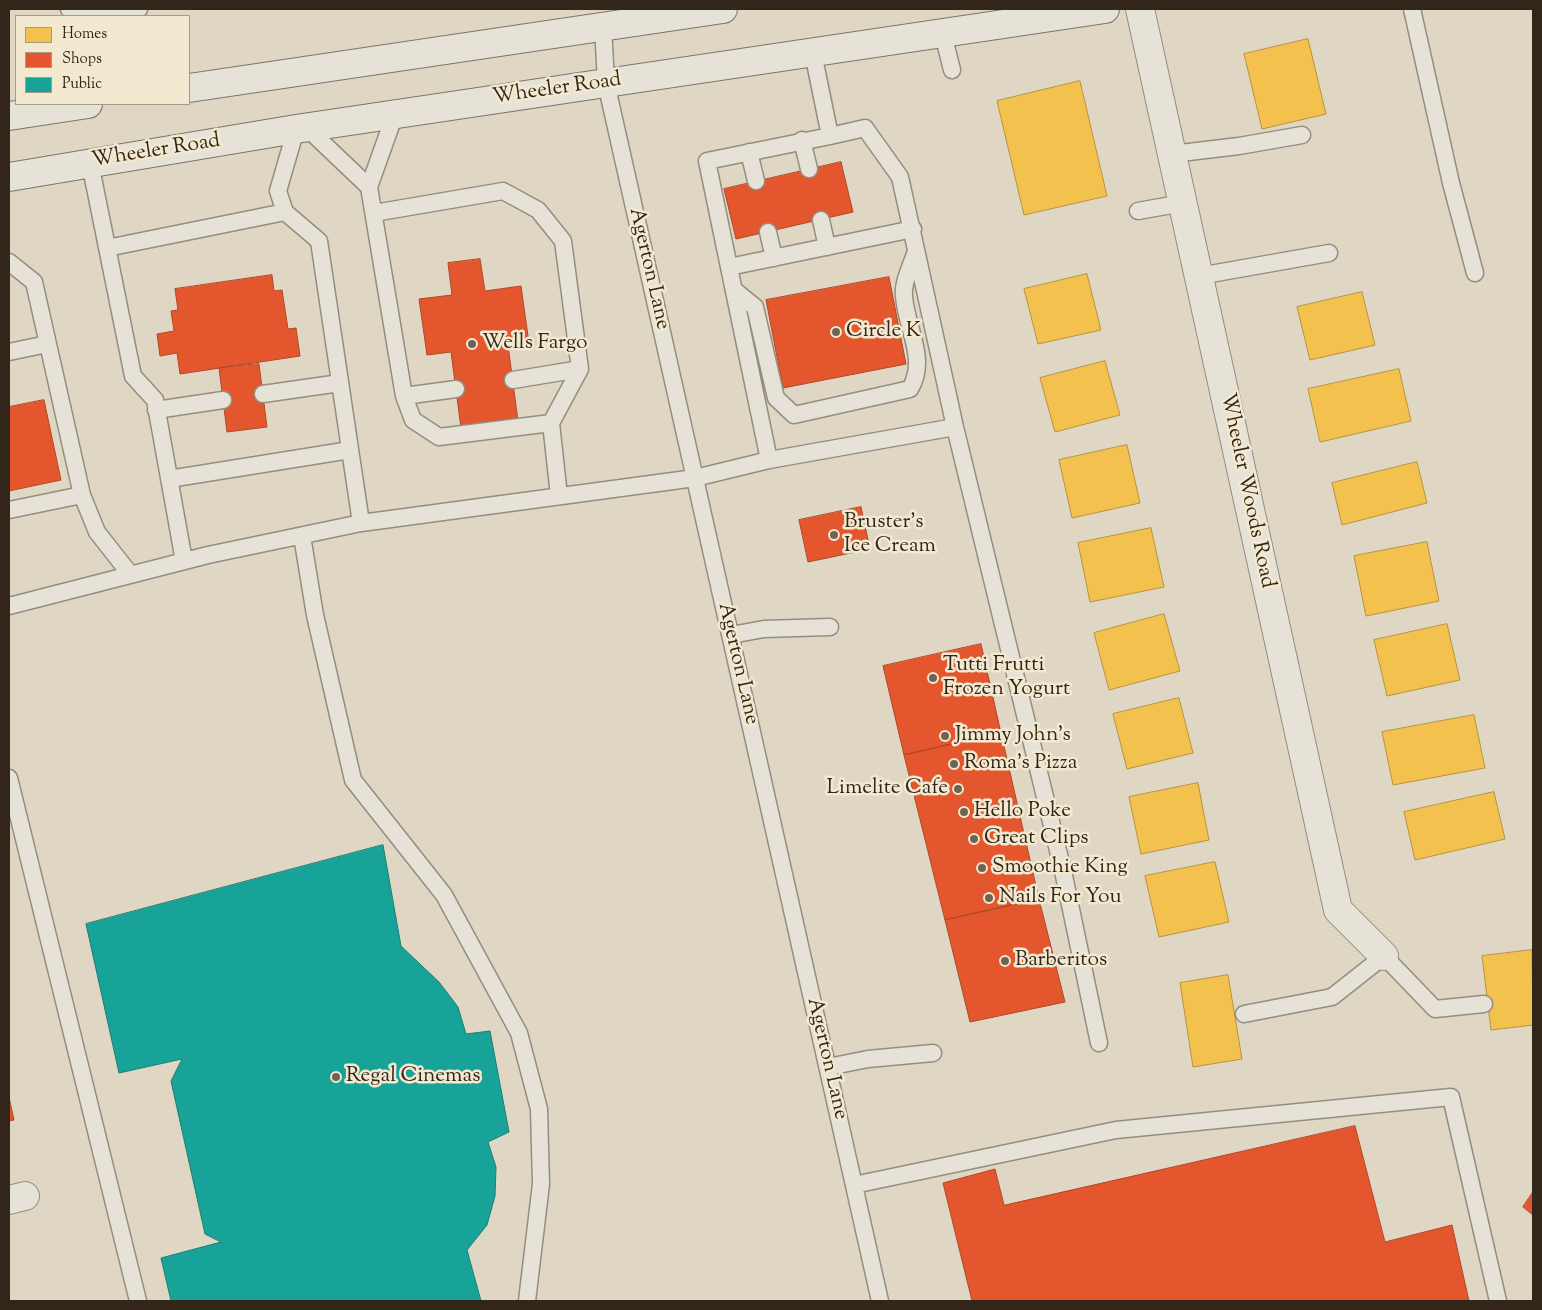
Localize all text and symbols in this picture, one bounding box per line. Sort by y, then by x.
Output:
legend [15,15,190,105]
text: Homes [62,24,107,45]
text: Shops [62,49,102,70]
street label: Wheeler Road [491,68,623,112]
text: Public [62,74,102,95]
street label: Wheeler Road [90,129,222,175]
street label: Agerton Lane [622,206,674,332]
place label: Circle K [846,319,921,345]
marker: Circle K [830,326,842,338]
place label: Wells Fargo [482,331,588,357]
marker: Wells Fargo [466,338,478,350]
street label: Wheeler Woods Road [1213,391,1279,591]
place label: Bruster's Ice Cream [844,510,936,560]
marker: Bruster's Ice Cream [828,529,840,541]
street label: Agerton Lane [711,601,763,727]
place label: Tutti Frutti Frozen Yogurt [943,653,1070,703]
marker: Tutti Frutti Frozen Yogurt [927,672,939,684]
place label: Jimmy John's [955,723,1071,749]
marker: Jimmy John's [939,730,951,742]
place label: Roma's Pizza [964,751,1077,777]
marker: Roma's Pizza [948,758,960,770]
place label: Limelite Cafe [826,776,948,802]
marker: Limelite Cafe [952,783,964,795]
place label: Hello Poke [974,799,1071,825]
marker: Hello Poke [958,806,970,818]
place label: Great Clips [984,826,1089,852]
marker: Great Clips [968,833,980,845]
place label: Smoothie King [992,855,1128,881]
marker: Smoothie King [976,862,988,874]
place label: Nails For You [999,885,1122,911]
marker: Nails For You [983,892,995,904]
place label: Barberitos [1015,948,1107,974]
marker: Barberitos [999,955,1011,967]
street label: Agerton Lane [800,996,852,1122]
place label: Regal Cinemas [346,1064,480,1090]
marker: Regal Cinemas [330,1071,342,1083]

